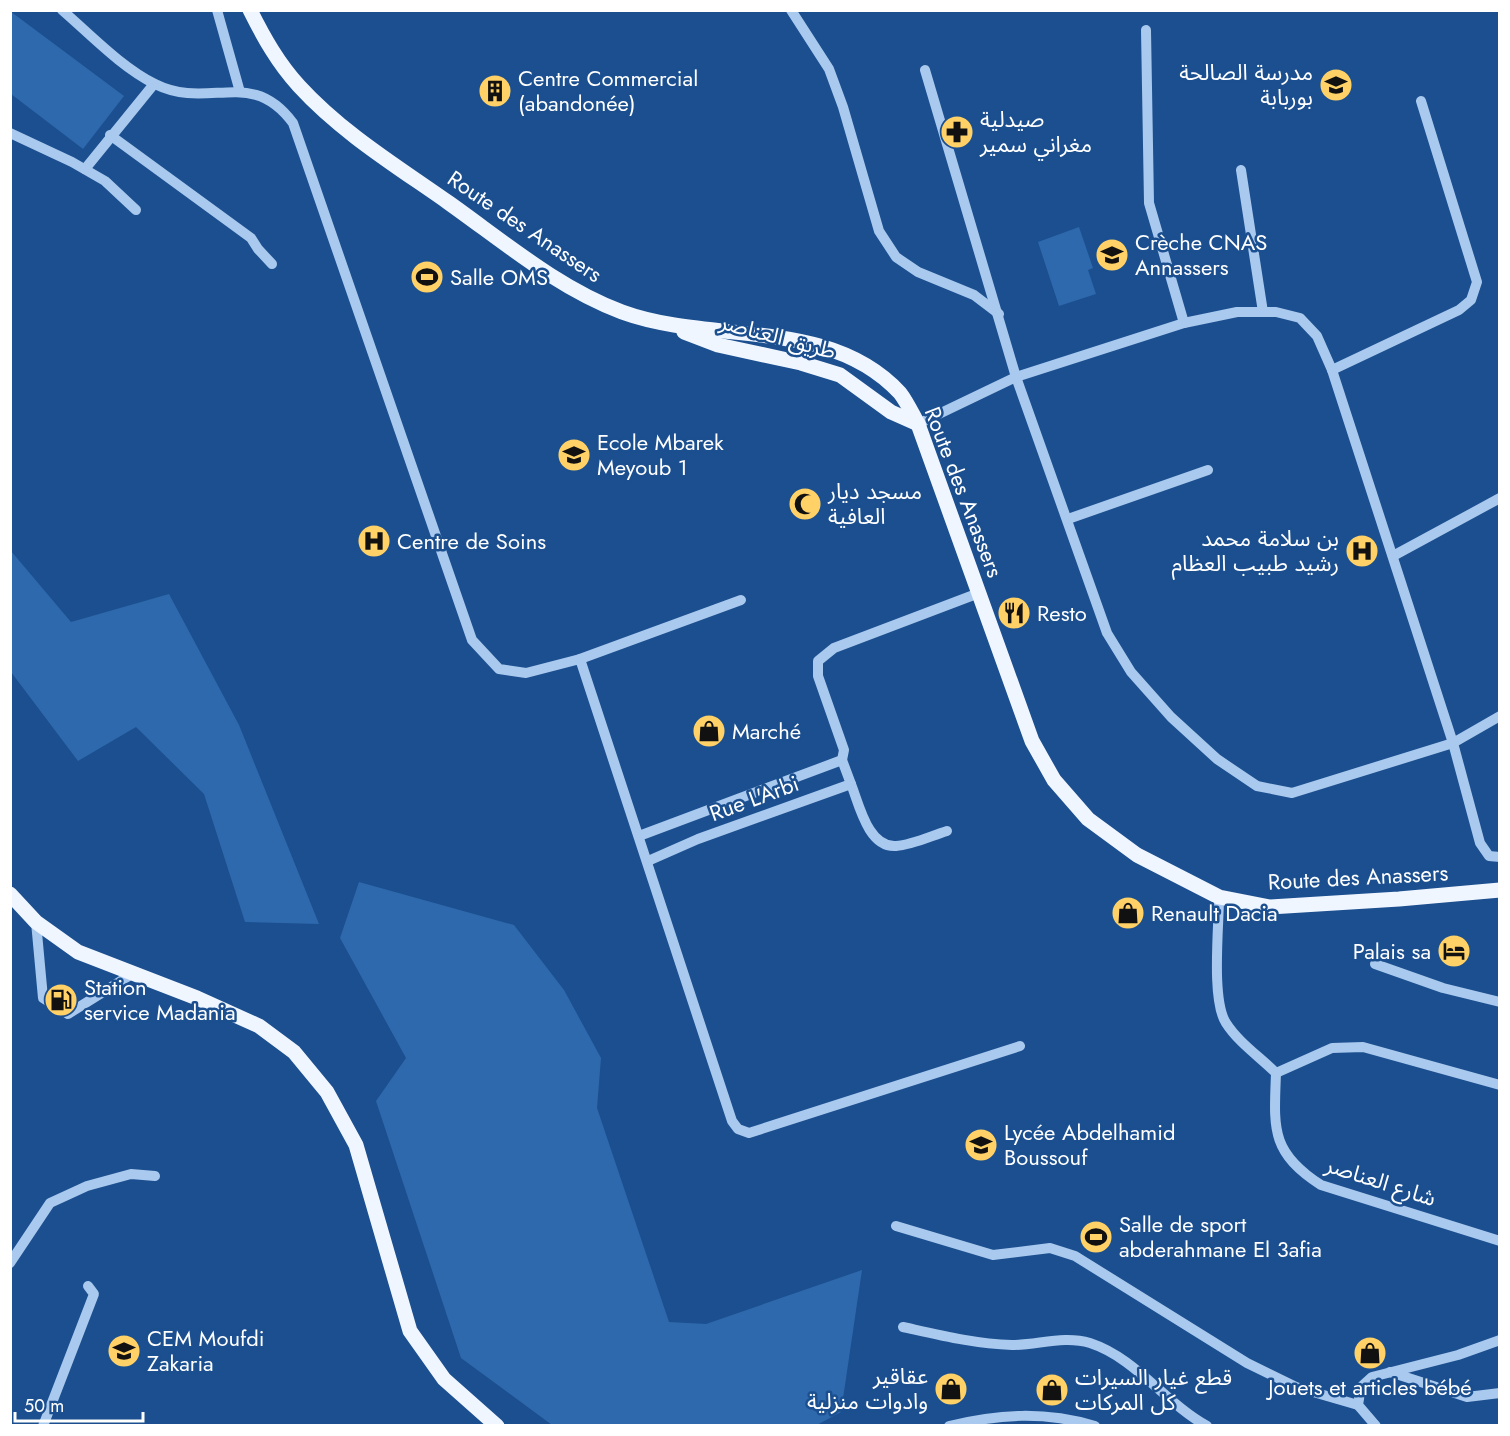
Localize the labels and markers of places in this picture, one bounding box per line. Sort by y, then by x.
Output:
place label: مدرسة الصالحة بوربابة [1179,56,1313,113]
place label: Centre Commercial (abandonée) [518,62,698,119]
school or university icon: مدرسة الصالحة بوربابة [1318,67,1354,103]
building icon: Centre Commercial (abandonée) [477,73,513,109]
place label: صيدلية مغراني سمير [979,103,1092,161]
pharmacy icon: صيدلية مغراني سمير [939,114,975,150]
place label: Crèche CNAS Annassers [1135,226,1267,283]
school or university icon: Crèche CNAS Annassers [1094,237,1130,273]
sports icon: Salle OMS [409,259,445,295]
place label: Salle OMS [450,261,548,293]
place label: Ecole Mbarek Meyoub 1 [597,426,724,483]
school or university icon: Ecole Mbarek Meyoub 1 [556,437,592,473]
place label: مسجد ديار العافية [827,475,922,532]
mosque icon: مسجد ديار العافية [787,486,823,522]
place label: بن سلامة محمد رشيد طبيب العظام [1171,522,1339,580]
hospital icon: Centre de Soins [356,523,392,559]
place label: Centre de Soins [397,525,546,557]
hospital icon: بن سلامة محمد رشيد طبيب العظام [1344,533,1380,569]
restaurant icon: Resto [996,595,1032,631]
place label: Resto [1037,597,1087,629]
shop icon: Marché [691,713,727,749]
place label: Marché [732,715,801,747]
shop icon: Renault Dacia [1110,895,1146,931]
place label: Renault Dacia [1151,897,1278,929]
hotel icon: Palais sa [1436,933,1472,969]
place label: Palais sa [1353,935,1431,967]
place label: Station service Madania [84,971,236,1028]
fuel station icon: Station service Madania [43,982,79,1018]
place label: Lycée Abdelhamid Boussouf [1004,1116,1175,1173]
school or university icon: Lycée Abdelhamid Boussouf [963,1127,999,1163]
place label: Salle de sport abderahmane El 3afia [1119,1208,1322,1265]
sports icon: Salle de sport abderahmane El 3afia [1078,1219,1114,1255]
place label: CEM Moufdi Zakaria [147,1322,265,1379]
school or university icon: CEM Moufdi Zakaria [106,1333,142,1369]
shop icon: Jouets et articles bébé [1352,1335,1388,1371]
place label: عقاقير وادوات منزلية [807,1360,928,1417]
place label: قطع غيار السيرات كل المركات [1075,1361,1232,1418]
shop icon: عقاقير وادوات منزلية [933,1371,969,1407]
place label: Jouets et articles bébé [1265,1371,1472,1403]
shop icon: قطع غيار السيرات كل المركات [1034,1372,1070,1408]

